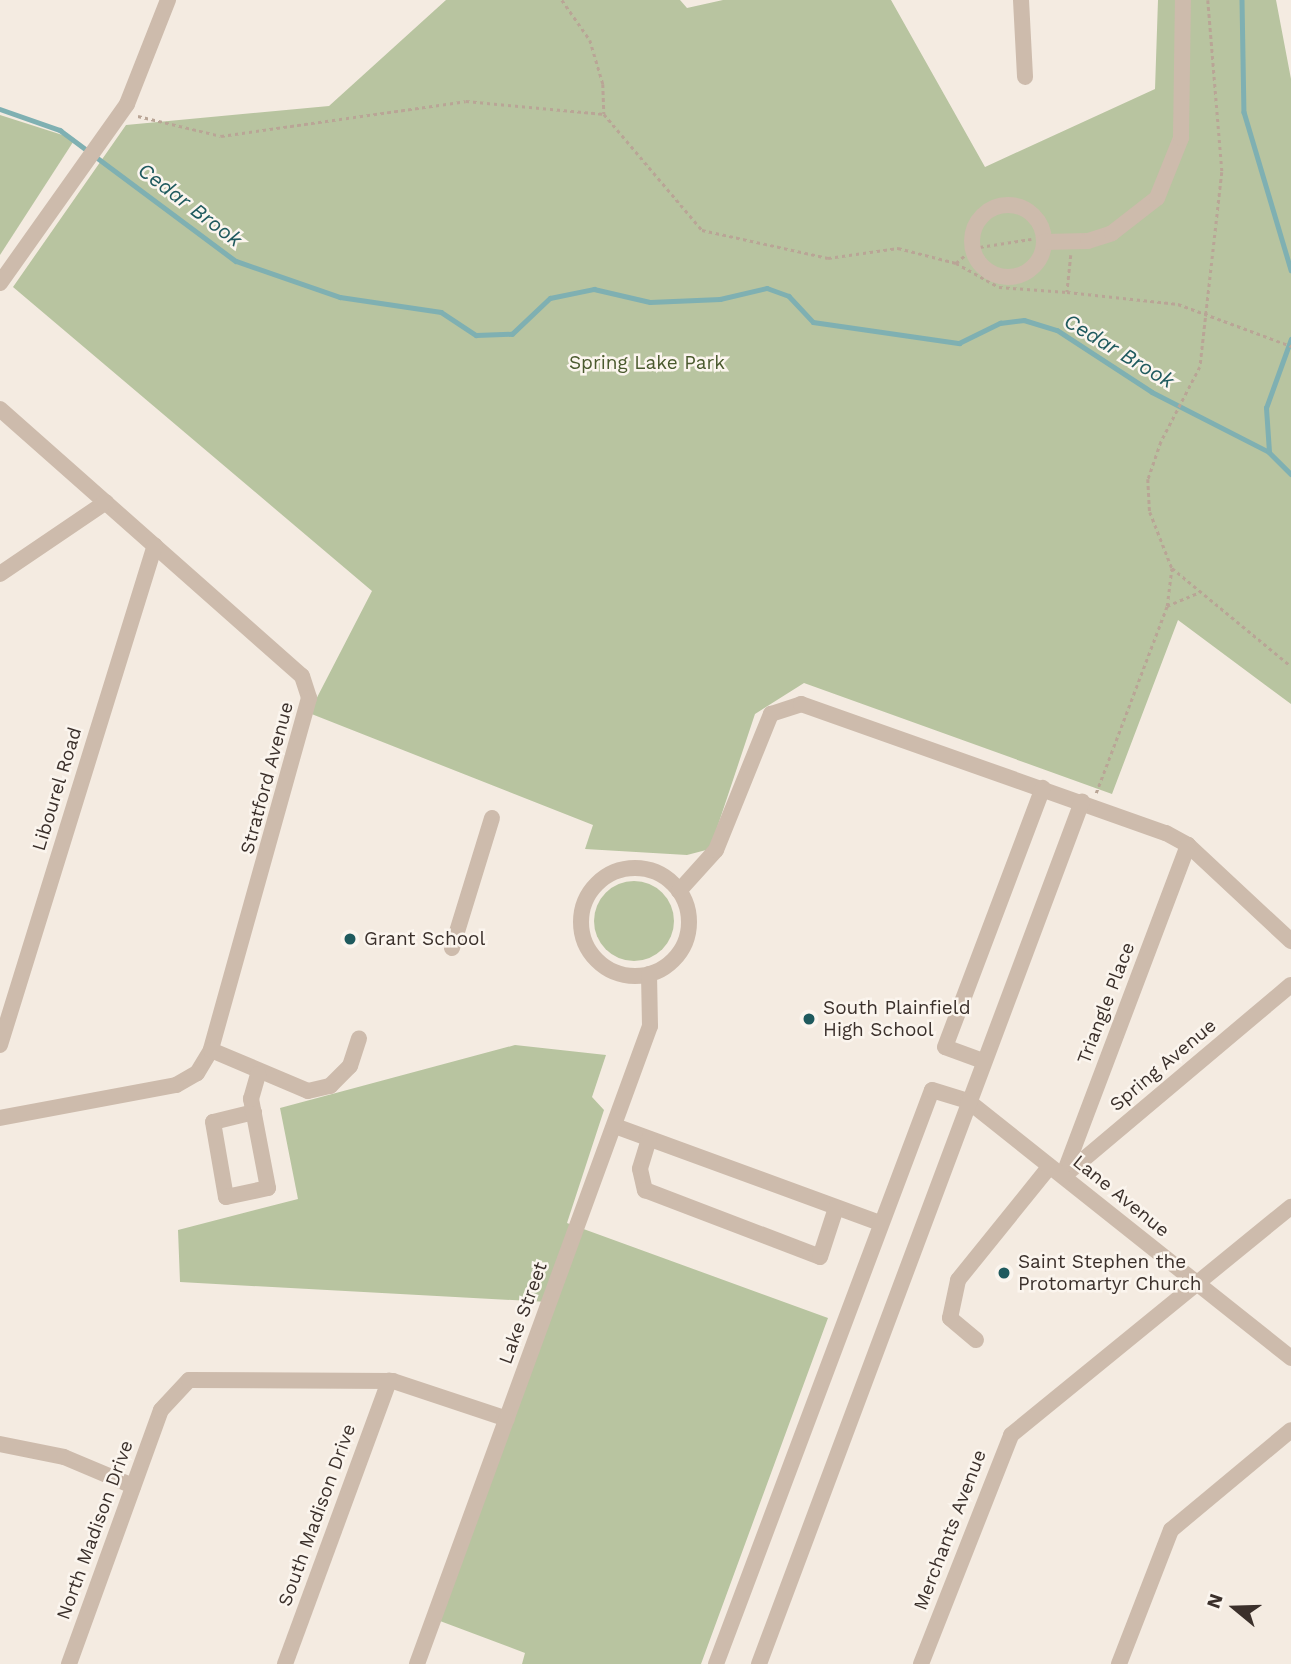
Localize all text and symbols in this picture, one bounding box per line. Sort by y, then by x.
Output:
water label: Cedar Brook [133,157,247,253]
water label: Cedar Brook [1059,308,1179,394]
park label: Spring Lake Park [569,352,725,374]
street label: Stratford Avenue [236,699,298,857]
street label: Libourel Road [27,724,87,854]
place label: Grant School [364,928,485,950]
marker: Grant School [342,931,358,947]
street label: Triangle Place [1072,939,1140,1067]
place label: South Plainfield High School [823,997,971,1041]
marker: South Plainfield High School [801,1011,817,1027]
street label: Spring Avenue [1105,1014,1221,1116]
street label: Lane Avenue [1068,1150,1174,1242]
place label: Saint Stephen the Protomartyr Church [1018,1251,1202,1295]
street label: Lake Street [494,1259,552,1367]
marker: Saint Stephen the Protomartyr Church [996,1265,1012,1281]
street label: South Madison Drive [273,1421,361,1609]
street label: North Madison Drive [52,1437,138,1623]
street label: Merchants Avenue [909,1446,991,1614]
north arrow [1200,1573,1270,1643]
text: N [1202,1591,1228,1611]

